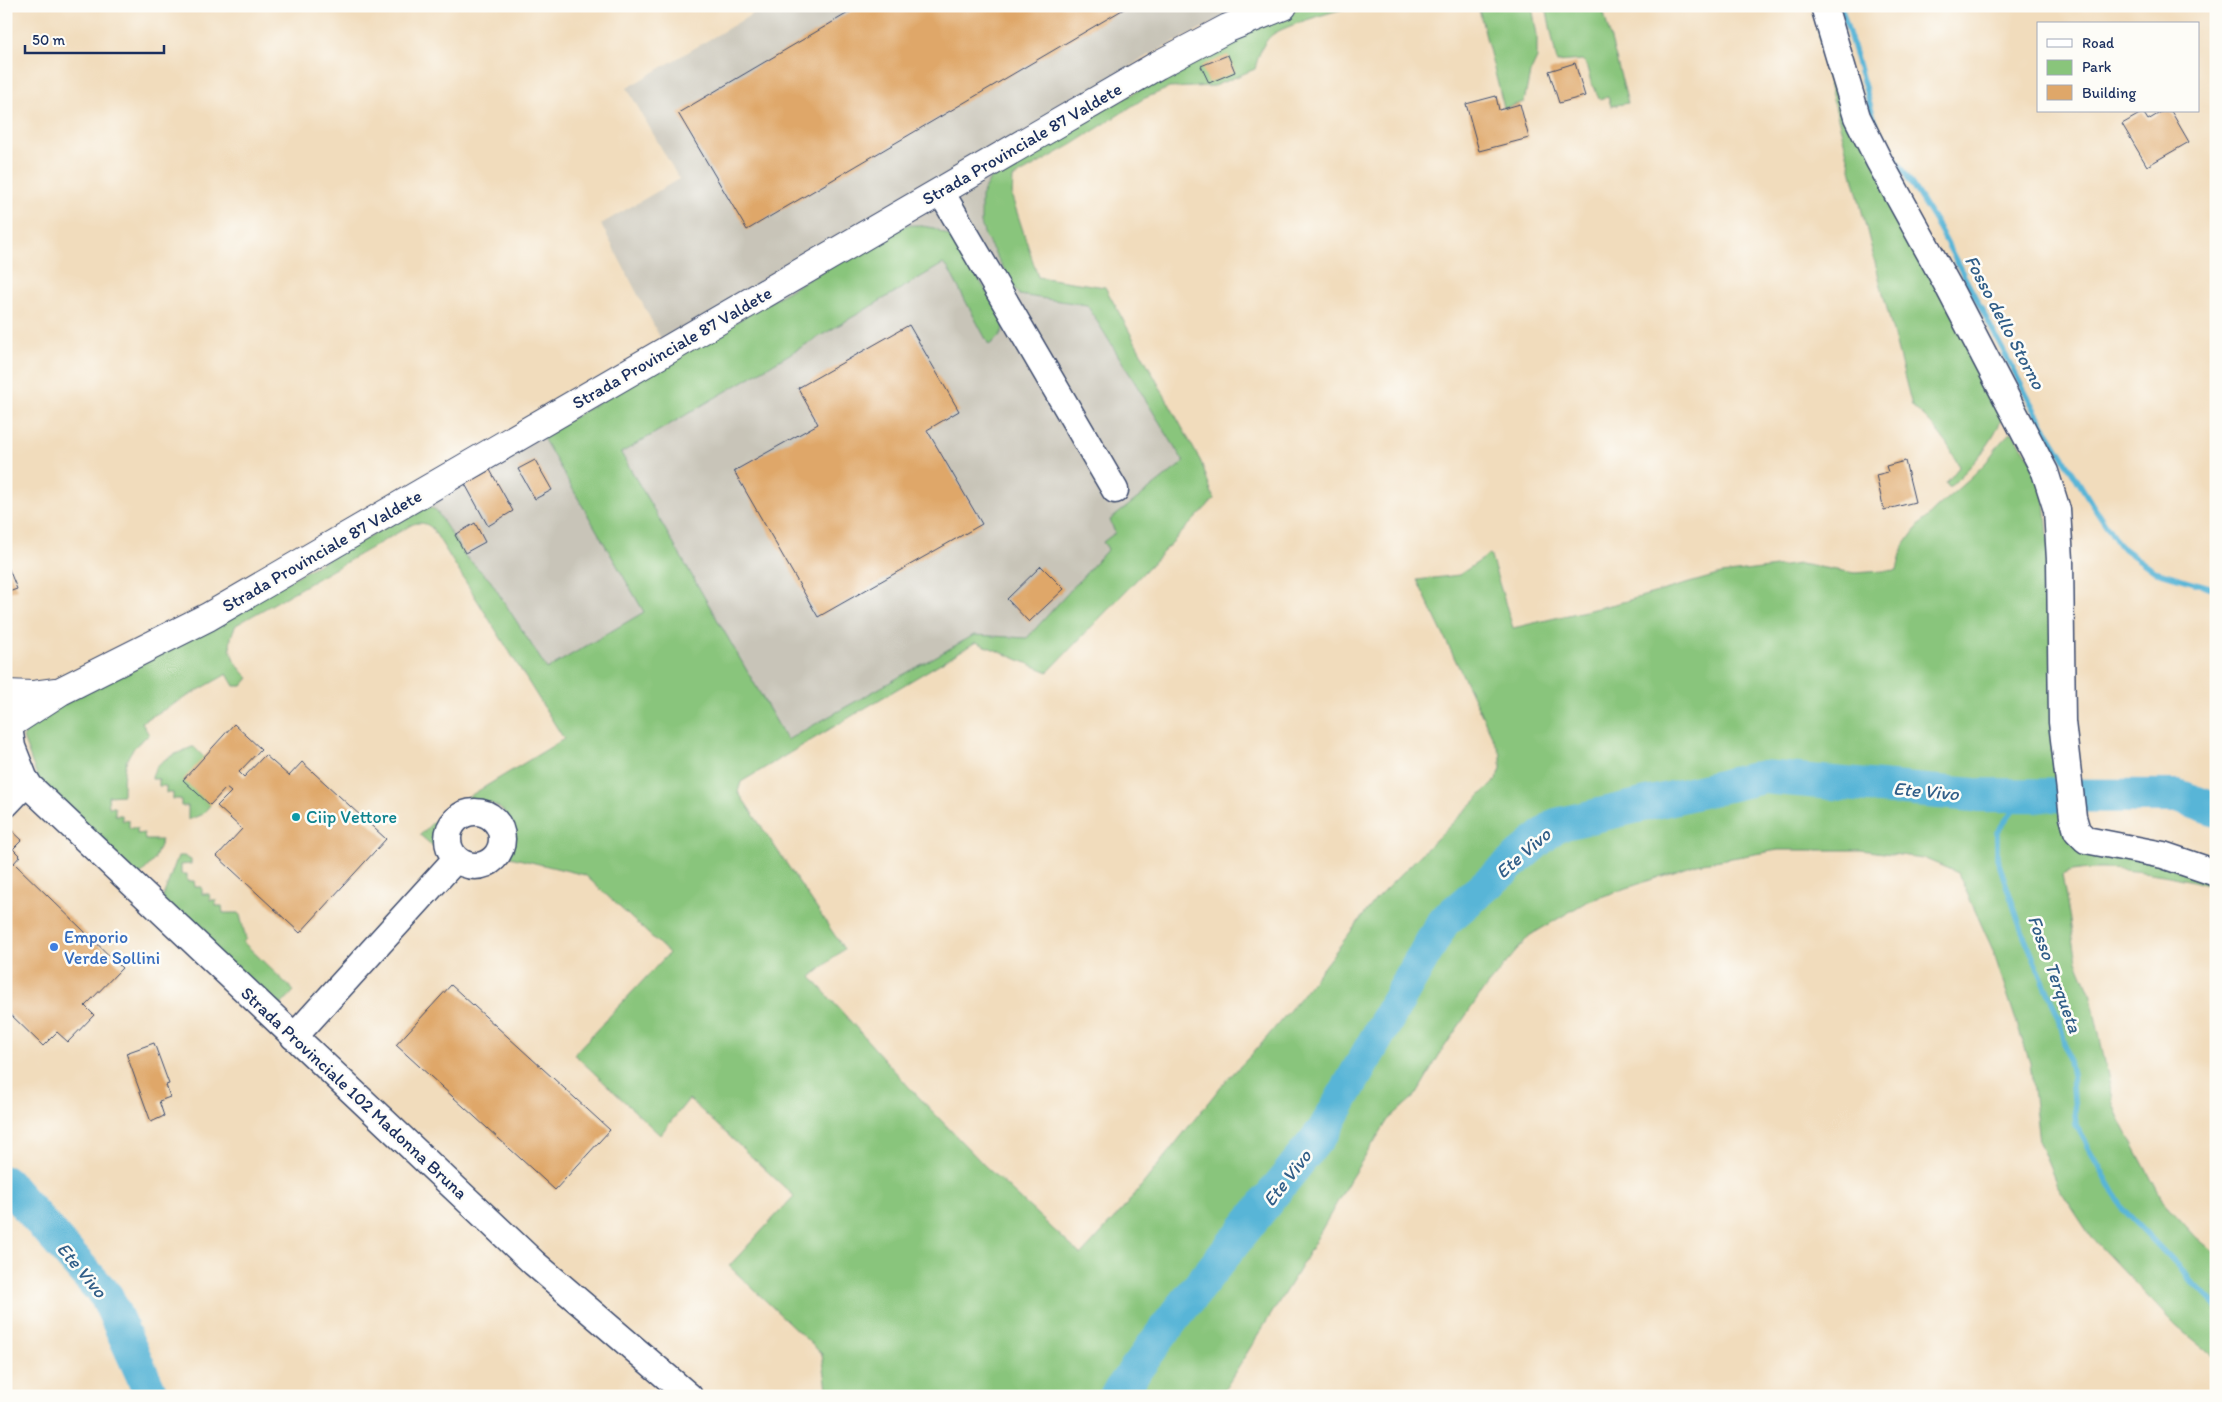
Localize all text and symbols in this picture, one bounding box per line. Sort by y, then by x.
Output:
scale bar [25,22,164,54]
legend [2037,22,2200,112]
text: 50 m [32,31,65,49]
text: Road [2082,34,2115,52]
text: Park [2082,58,2112,76]
street label: Strada Provinciale 87 Valdete [918,78,1126,210]
text: Building [2082,84,2136,102]
water label: Fosso dello Storno [1960,251,2051,394]
street label: Strada Provinciale 87 Valdete [568,282,776,414]
street label: Strada Provinciale 87 Valdete [218,485,426,617]
water label: Ete Vivo [1892,777,1961,805]
place label: Ciip Vettore [306,806,397,828]
marker: Ciip Vettore [290,811,302,823]
water label: Ete Vivo [1491,822,1556,883]
water label: Fosso Terqueta [2023,912,2087,1036]
place label: Emporio Verde Sollini [64,926,160,969]
marker: Emporio Verde Sollini [48,941,60,953]
street label: Strada Provinciale 102 Madonna Bruna [236,982,472,1204]
water label: Ete Vivo [1258,1144,1317,1211]
water label: Ete Vivo [52,1238,113,1303]

